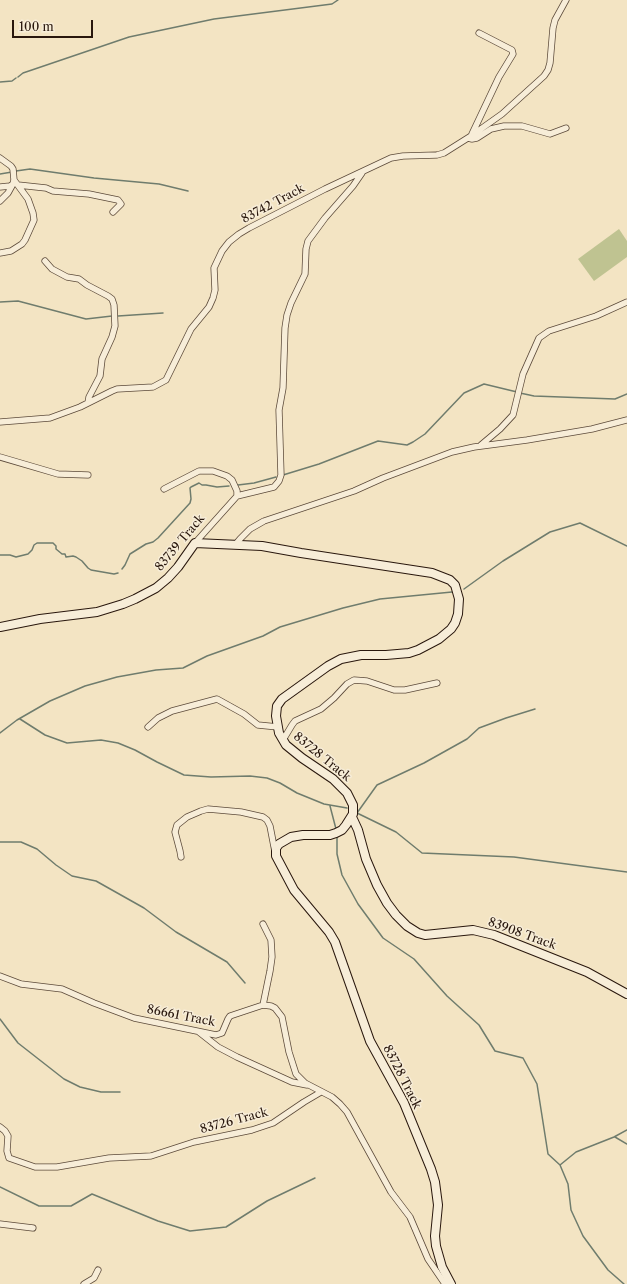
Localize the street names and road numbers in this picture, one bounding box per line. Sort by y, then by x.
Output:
street label: 83742 Track [239,181,307,227]
street label: 83739 Track [152,512,208,574]
street label: 83728 Track [290,729,354,785]
street label: 83908 Track [486,915,558,953]
street label: 86661 Track [146,1002,216,1030]
street label: 83728 Track [380,1043,424,1111]
street label: 83726 Track [199,1105,269,1137]

